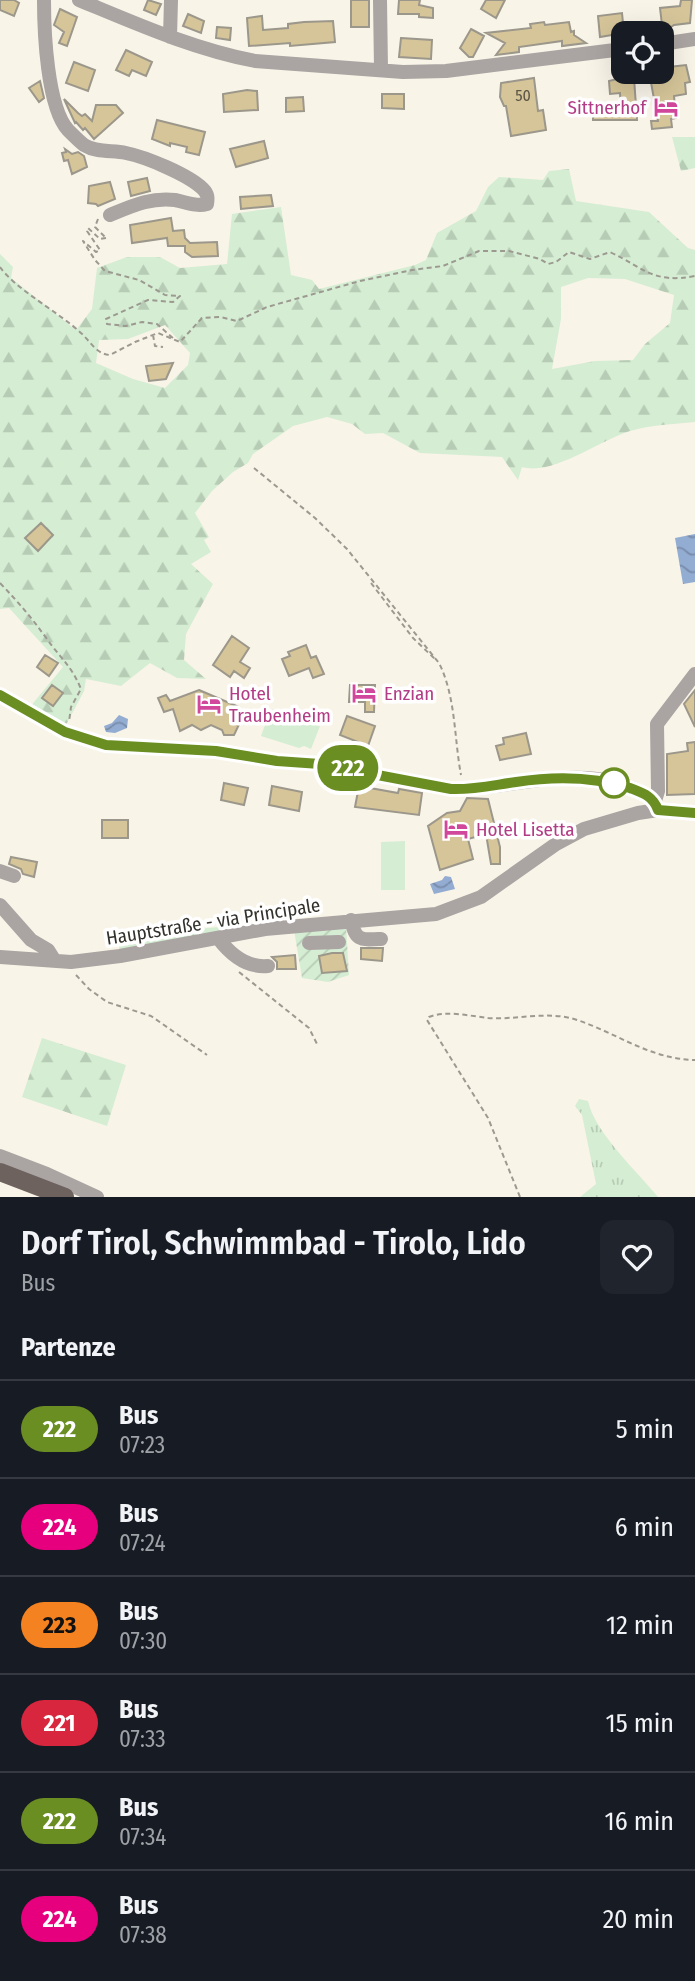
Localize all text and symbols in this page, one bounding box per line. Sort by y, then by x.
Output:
map controls [611,21,674,84]
button: locate [611,21,674,84]
house number: 50 [515,86,531,105]
hotel icon: Sittnerhof [652,93,680,121]
place label: Sittnerhof [568,96,647,119]
hotel icon: Enzian [350,679,378,707]
place label: Hotel Traubenheim [229,682,331,727]
place label: Enzian [384,682,434,705]
hotel icon: Hotel Traubenheim [195,690,223,718]
line badge: 222 [308,745,388,791]
text: 222 [331,754,365,782]
unlabelled marker [599,768,629,798]
hotel icon: Hotel Lisetta [442,815,470,843]
place label: Hotel Lisetta [476,818,575,841]
street label: Hauptstraße - via Principale [104,893,322,950]
button: heart [600,1220,674,1294]
text: Dorf Tirol, Schwimmbad - Tirolo, Lido [21,1223,526,1263]
text: Bus [21,1269,55,1297]
text: Partenze [21,1332,116,1363]
text: Bus [119,1400,158,1431]
text: 5 min [616,1414,674,1445]
text: 222 [43,1415,76,1443]
text: 07:23 [119,1431,165,1459]
text: Bus [119,1498,158,1529]
text: 6 min [615,1512,674,1543]
text: 224 [42,1513,77,1541]
text: 07:24 [119,1529,166,1557]
text: Bus [119,1596,158,1627]
text: 12 min [606,1610,674,1641]
text: 223 [43,1611,76,1639]
text: 07:30 [119,1627,167,1655]
text: Bus [119,1694,158,1725]
text: 15 min [606,1708,674,1739]
text: 221 [44,1709,75,1737]
text: 07:33 [119,1725,166,1753]
text: Bus [119,1792,158,1823]
text: 16 min [605,1806,674,1837]
text: 222 [43,1807,76,1835]
text: 07:34 [119,1823,166,1851]
text: Bus [119,1890,158,1921]
text: 20 min [603,1904,674,1935]
text: 224 [42,1905,77,1933]
text: 07:38 [119,1921,167,1949]

